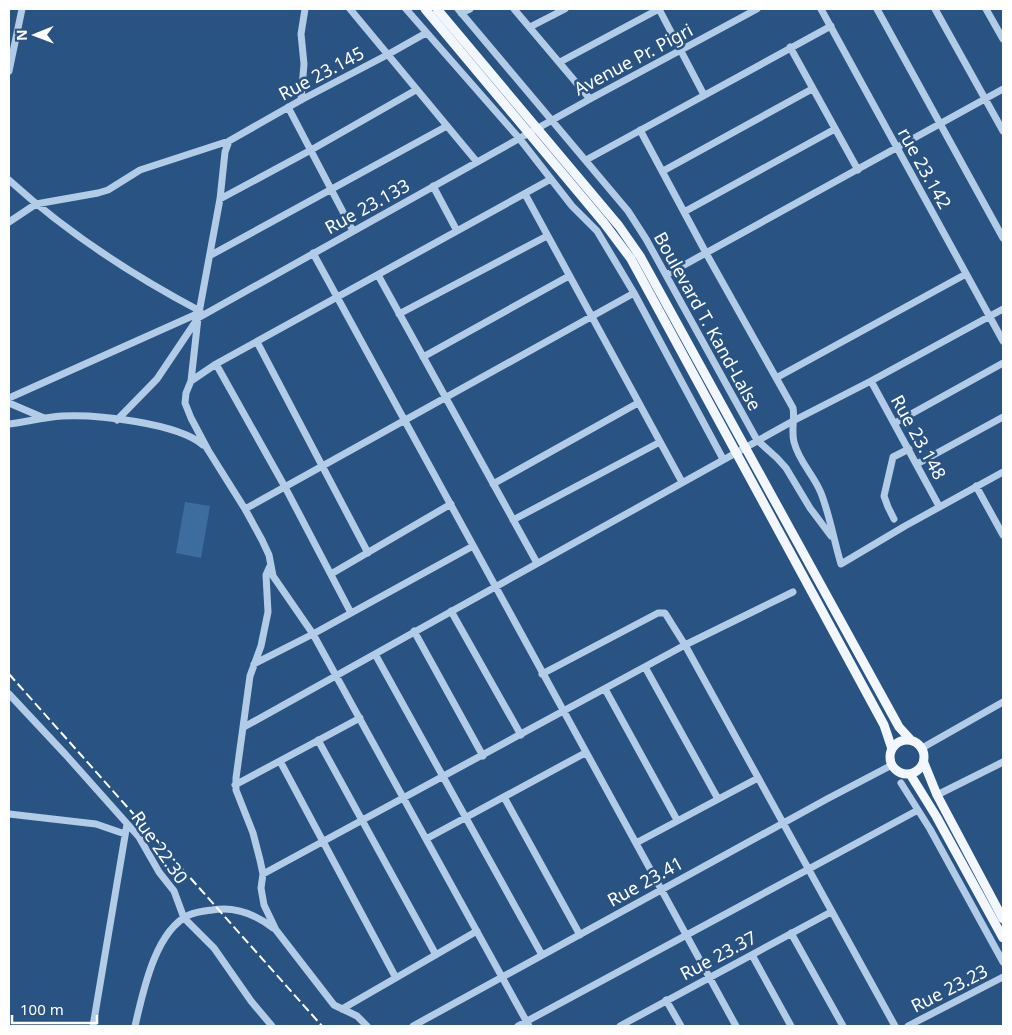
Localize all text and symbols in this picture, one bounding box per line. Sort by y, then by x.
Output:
north arrow [10,10,60,60]
street label: Avenue Pr. Pigri [569,18,697,100]
text: N [12,29,31,41]
street label: Rue 23.145 [274,40,368,106]
street label: rue 23.142 [893,123,957,213]
street label: Rue 23.133 [320,173,414,239]
street label: Boulevard T. Kand-Lalse [649,227,767,415]
street label: Rue 23.148 [886,390,952,484]
street label: Rue 22.30 [126,806,194,888]
street label: Rue 23.41 [603,850,687,912]
street label: Rue 23.37 [676,925,760,985]
street label: Rue 23.23 [906,958,992,1018]
scale bar [12,992,98,1024]
text: 100 m [20,999,64,1019]

